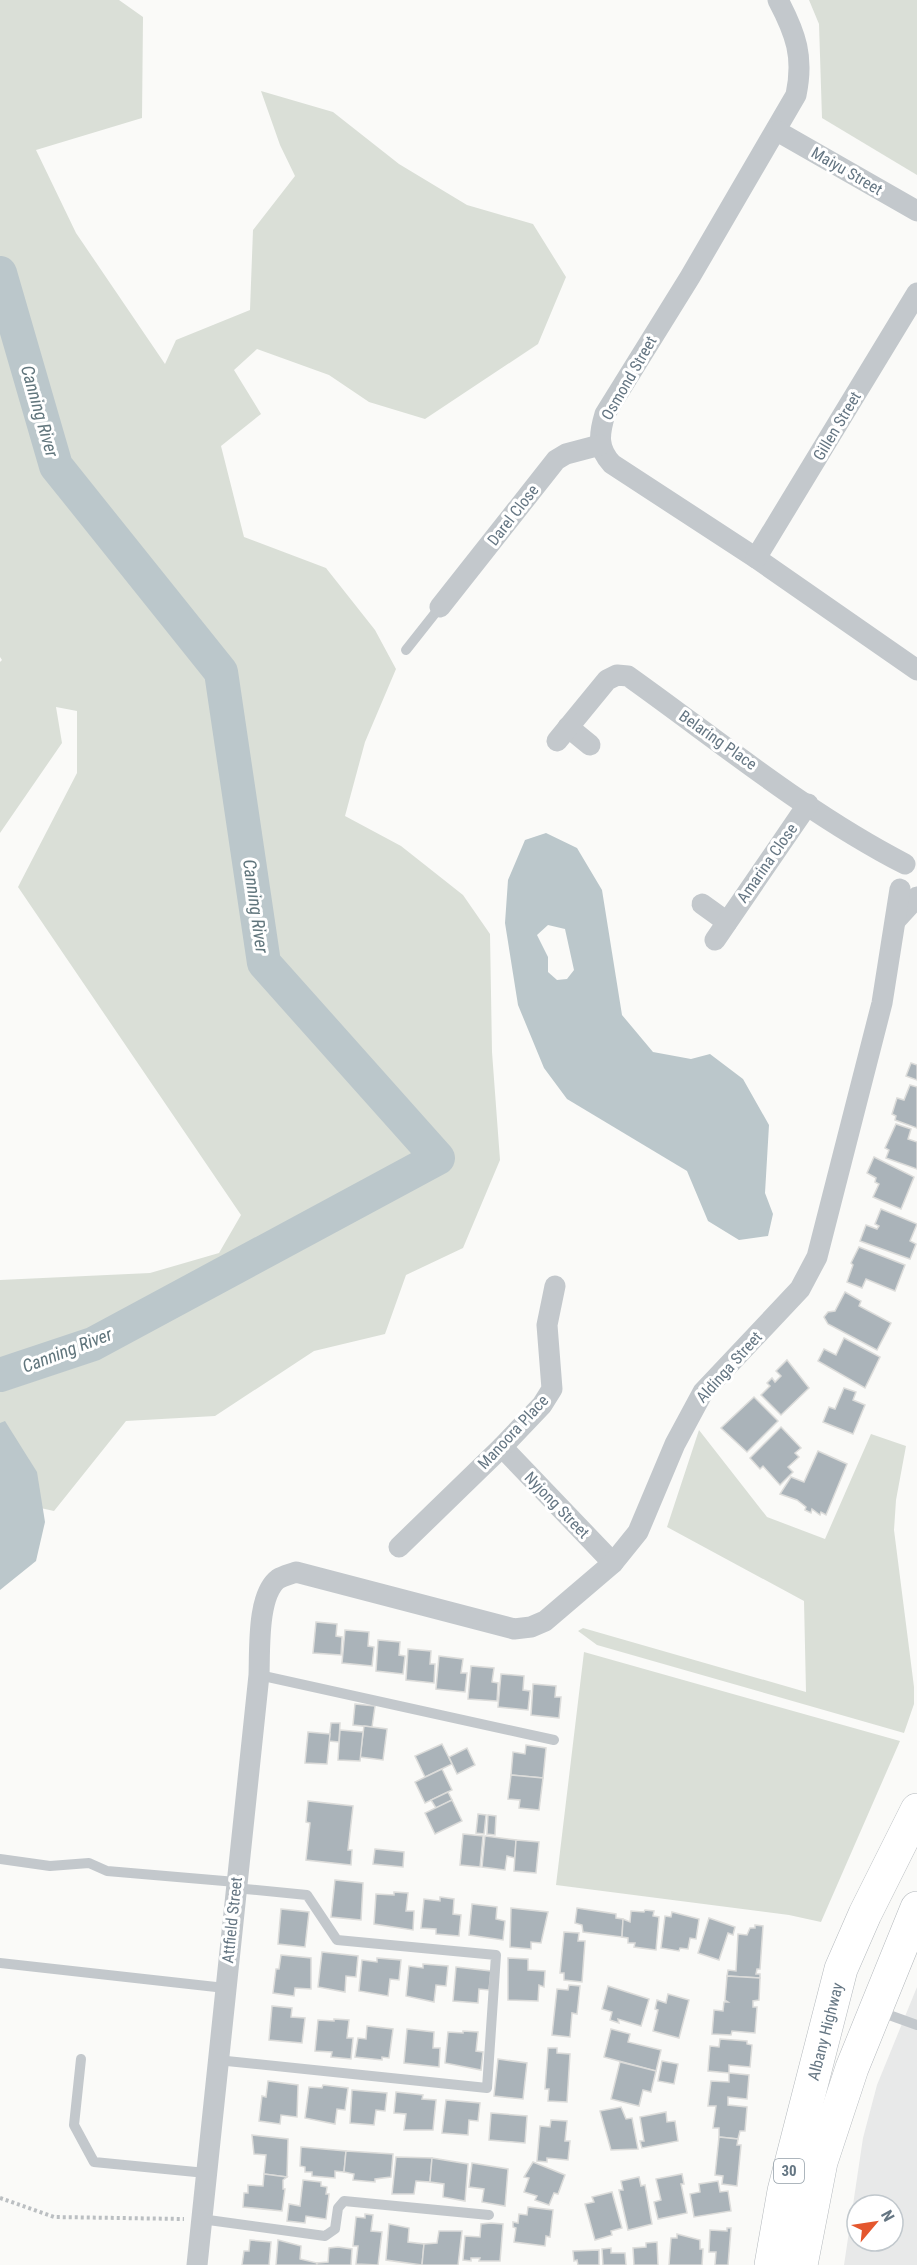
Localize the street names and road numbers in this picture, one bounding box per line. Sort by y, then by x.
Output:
street label: Maiyu Street [808,143,886,199]
street label: Osmond Street [597,332,661,423]
street label: Gillen Street [809,388,865,464]
street label: Darel Close [483,481,543,549]
street label: Belaring Place [675,706,761,774]
street label: Amarina Close [733,820,801,906]
street label: Aldinga Street [692,1327,766,1406]
street label: Manoora Place [474,1391,552,1473]
street label: Nyjong Street [521,1468,594,1542]
street label: Attfield Street [218,1876,246,1964]
street label: Albany Highway [803,1980,847,2082]
road number: 30 [774,2159,804,2183]

